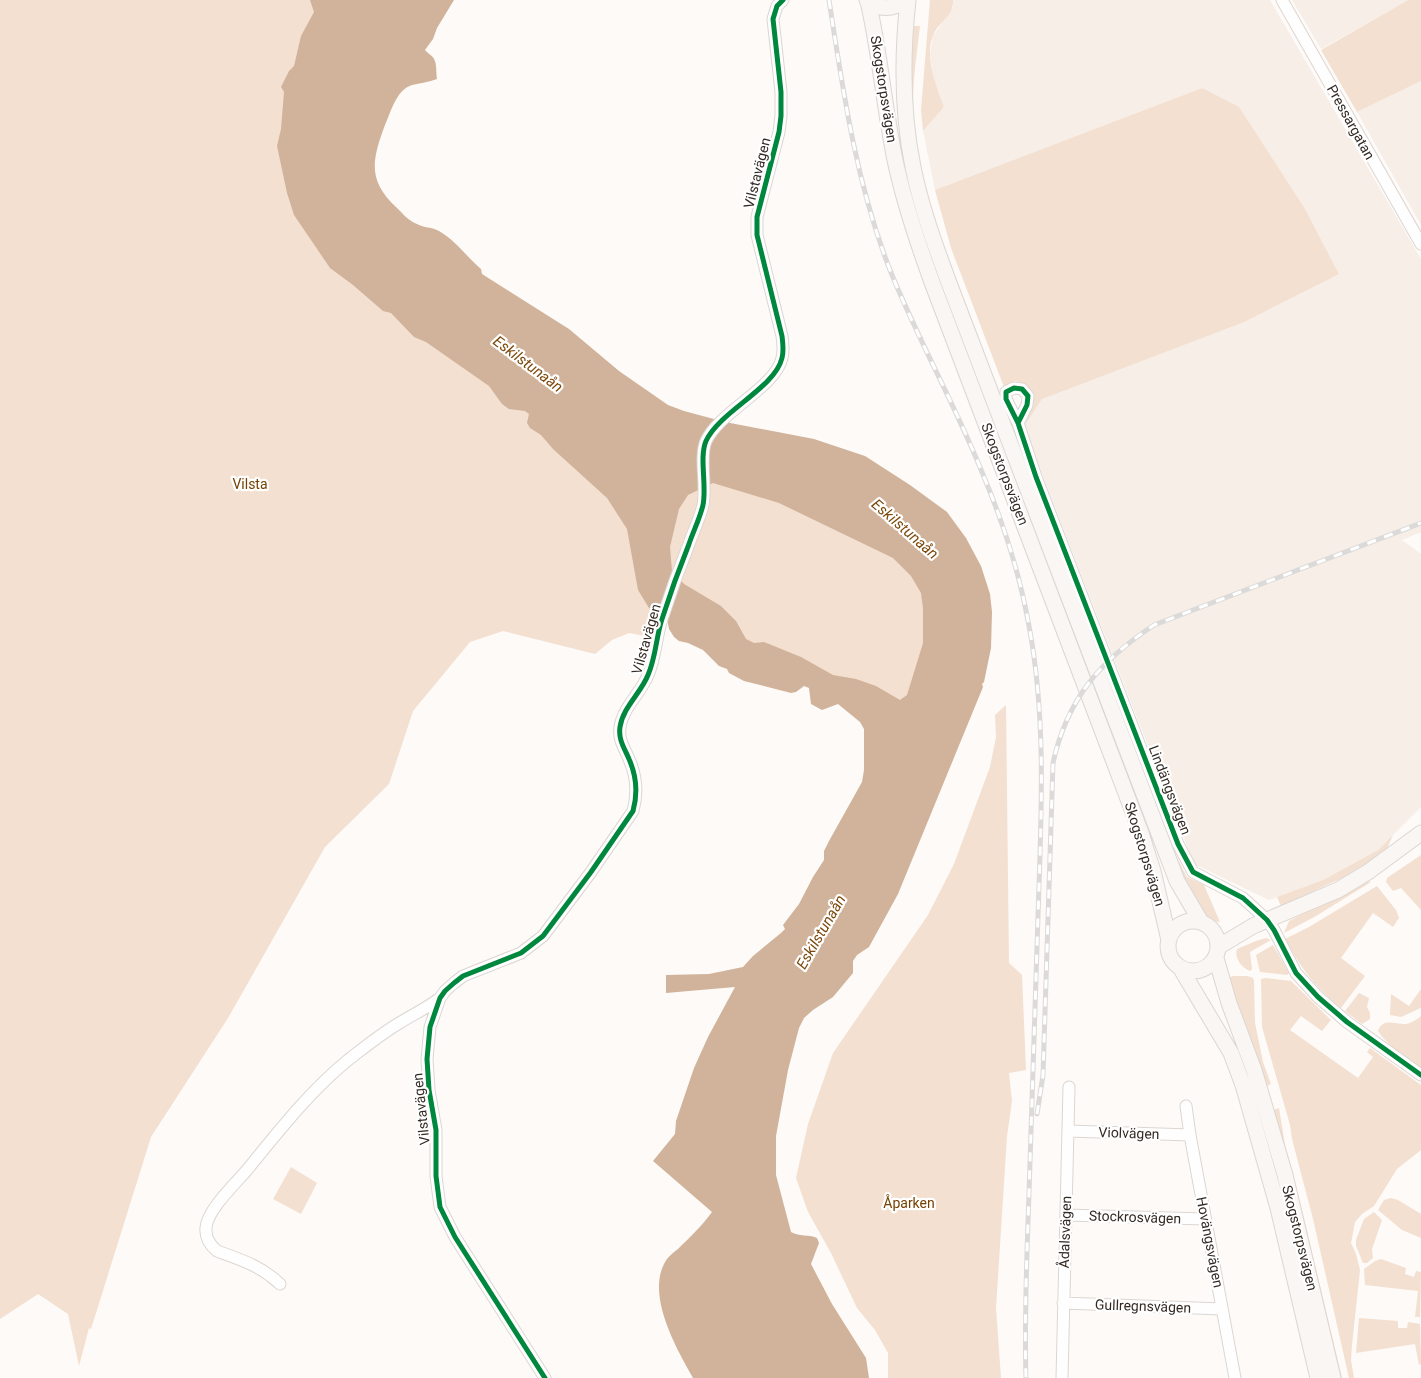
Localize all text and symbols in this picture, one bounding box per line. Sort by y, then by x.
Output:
street label: Skogstorpsvägen [868,34,900,144]
street label: Pressargatan [1324,82,1378,162]
street label: Vilstavägen [740,136,774,210]
water label: Eskilstunaån [490,332,566,396]
street label: Skogstorpsvägen [978,421,1032,527]
park label: Vilsta [232,476,268,492]
water label: Eskilstunaån [868,495,942,563]
street label: Vilstavägen [628,602,664,676]
street label: Lindängsvägen [1146,743,1194,837]
street label: Skogstorpsvägen [1122,800,1168,908]
water label: Eskilstunaån [793,892,849,972]
street label: Vilstavägen [409,1072,433,1146]
street label: Violvägen [1098,1124,1160,1142]
street label: Skogstorpsvägen [1279,1184,1321,1292]
park label: Åparken [883,1194,935,1211]
street label: Ådalsvägen [1055,1195,1074,1269]
street label: Hovängsvägen [1193,1195,1227,1289]
street label: Stockrosvägen [1089,1207,1181,1227]
street label: Gullregnsvägen [1095,1296,1191,1316]

